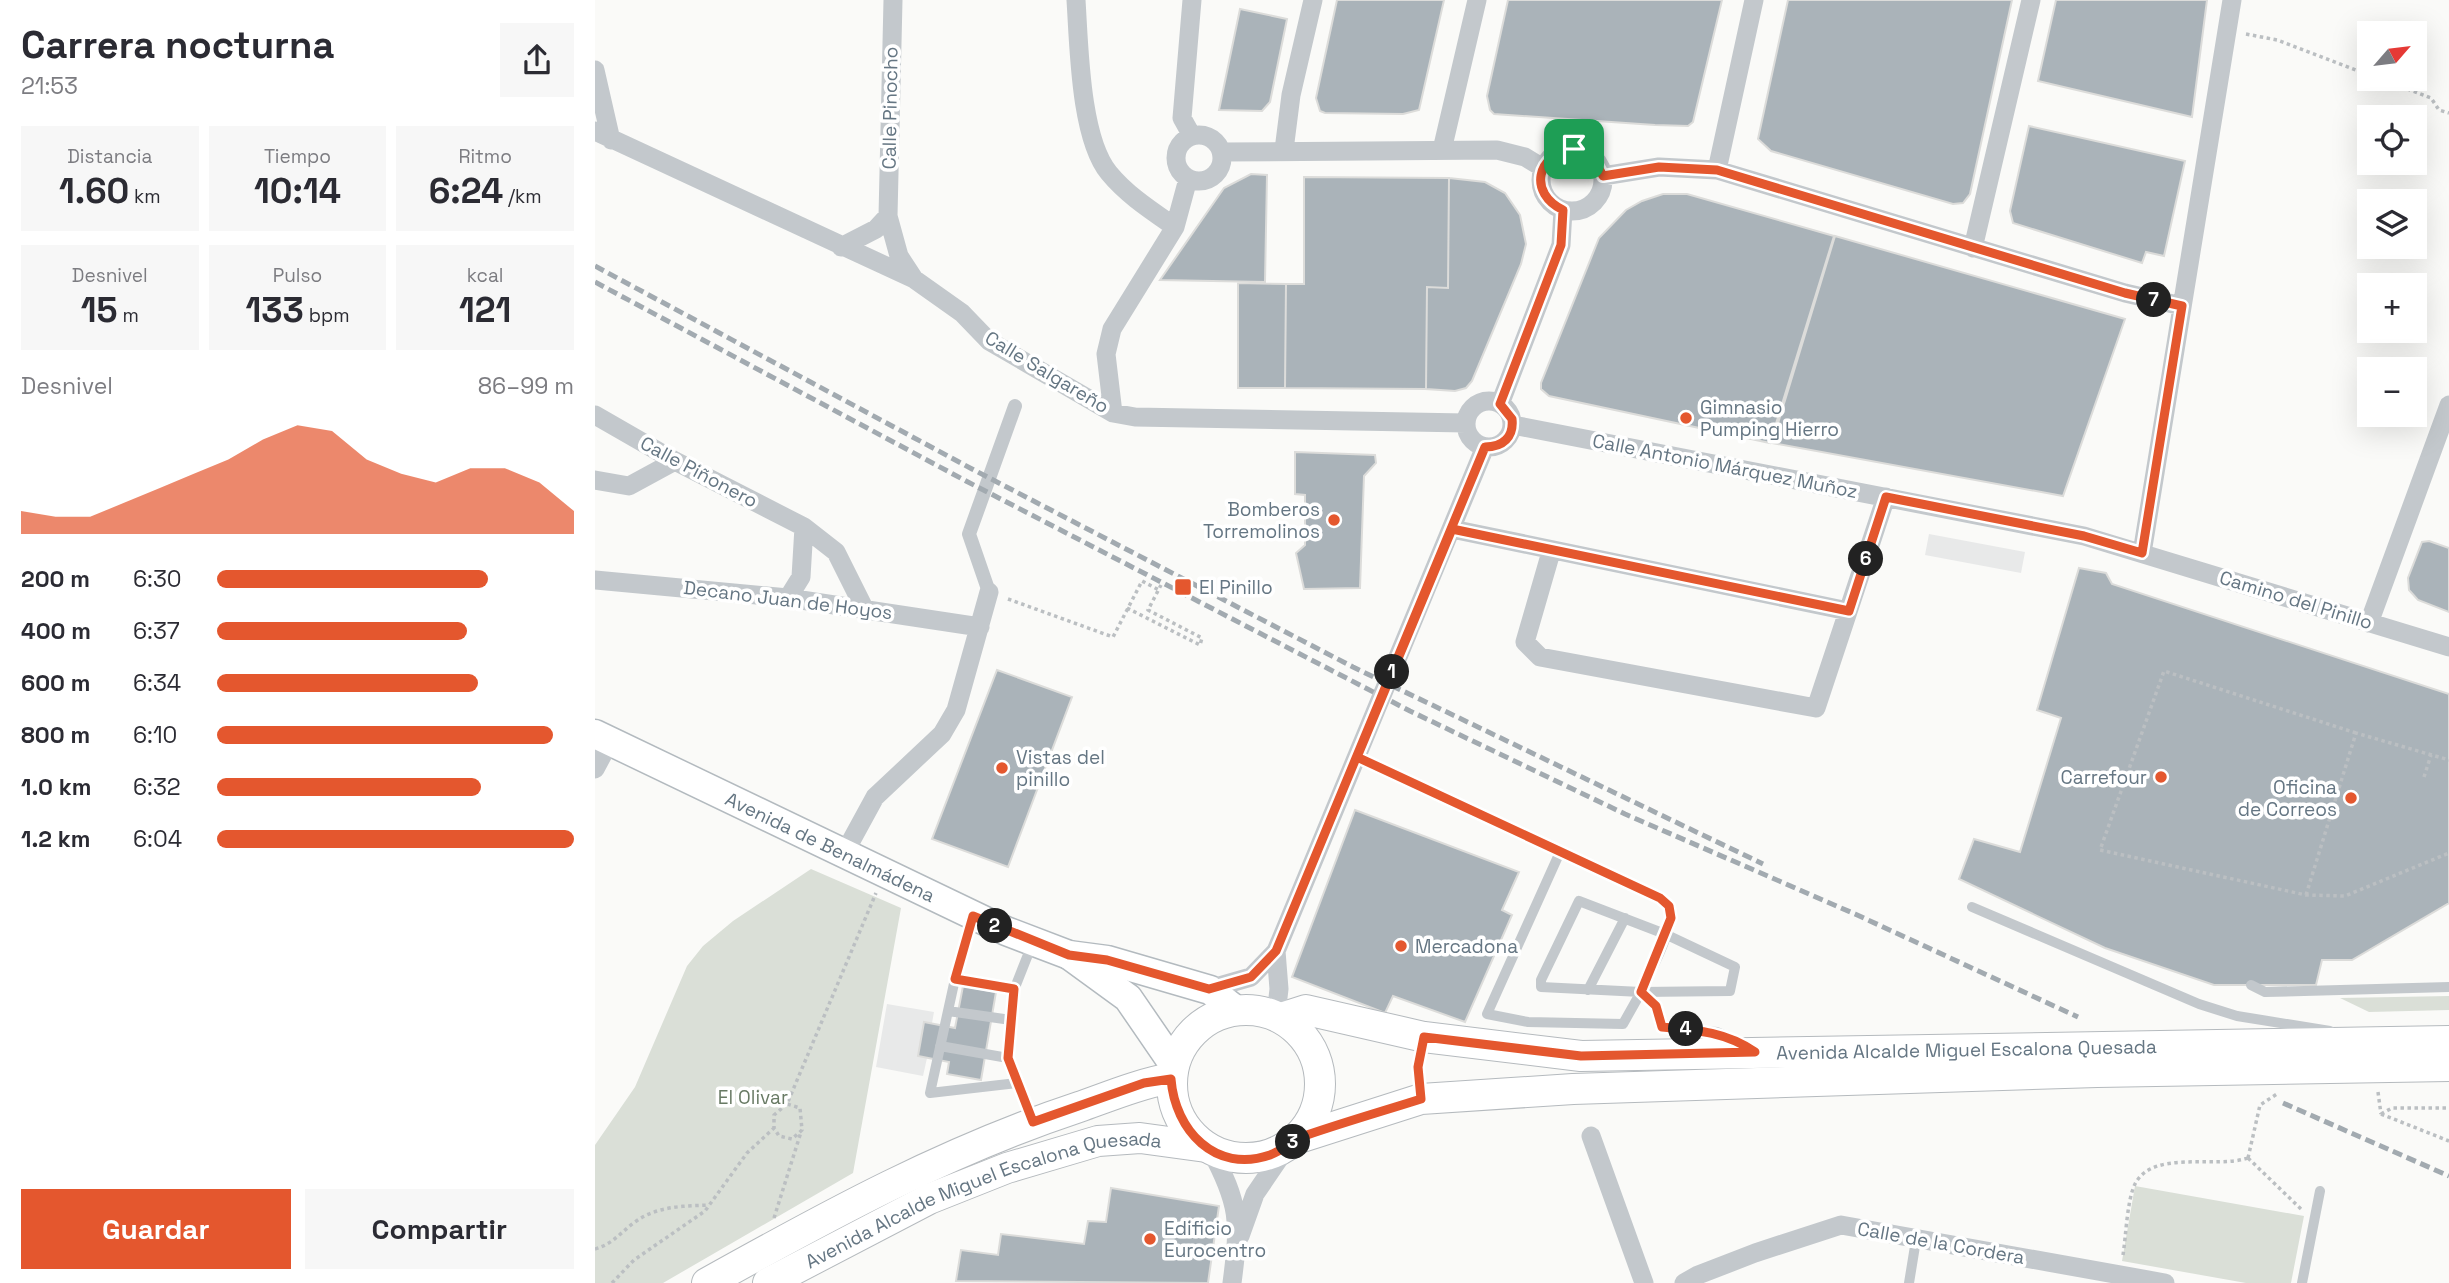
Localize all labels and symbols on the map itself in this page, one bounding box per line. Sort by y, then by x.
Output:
north arrow [2357,21,2427,91]
street label: Calle Pinocho [876,46,904,170]
pin [1544,119,1604,179]
pin: 7 [2137,282,2171,318]
street label: Calle Salgareño [980,325,1114,419]
place label: Gimnasio Pumping Hierro [1700,395,1839,442]
marker: Gimnasio Pumping Hierro [1678,410,1694,426]
street label: Calle Antonio Márquez Muñoz [1590,428,1860,504]
street label: Calle Piñonero [636,431,762,513]
place label: Bomberos Torremolinos [1203,497,1320,544]
marker: Bomberos Torremolinos [1326,512,1342,528]
pin: 6 [1849,542,1883,576]
street label: Camino del Pinillo [2216,565,2376,635]
street label: Decano Juan de Hoyos [682,575,894,625]
place label: El Pinillo [1199,575,1273,600]
marker: El Pinillo [1173,577,1193,597]
pin: 1 [1375,654,1409,690]
place label: Vistas del pinillo [1016,745,1105,792]
marker: Vistas del pinillo [994,760,1010,776]
place label: Carrefour [2061,765,2147,790]
marker: Carrefour [2153,769,2169,785]
place label: Oficina de Correos [2238,775,2337,822]
street label: Avenida de Benalmádena [721,786,939,908]
marker: Oficina de Correos [2343,790,2359,806]
pin: 2 [977,908,1013,944]
place label: Mercadona [1415,934,1518,959]
marker: Mercadona [1393,938,1409,954]
pin: 4 [1669,1012,1703,1046]
street label: Avenida Alcalde Miguel Escalona Quesada [1776,1034,2157,1065]
park label: El Olivar [718,1085,788,1110]
pin: 3 [1275,1124,1311,1160]
street label: Avenida Alcalde Miguel Escalona Quesada [801,1125,1163,1274]
place label: Edificio Eurocentro [1164,1216,1266,1263]
street label: Calle de la Cordera [1855,1216,2027,1270]
marker: Edificio Eurocentro [1142,1231,1158,1247]

